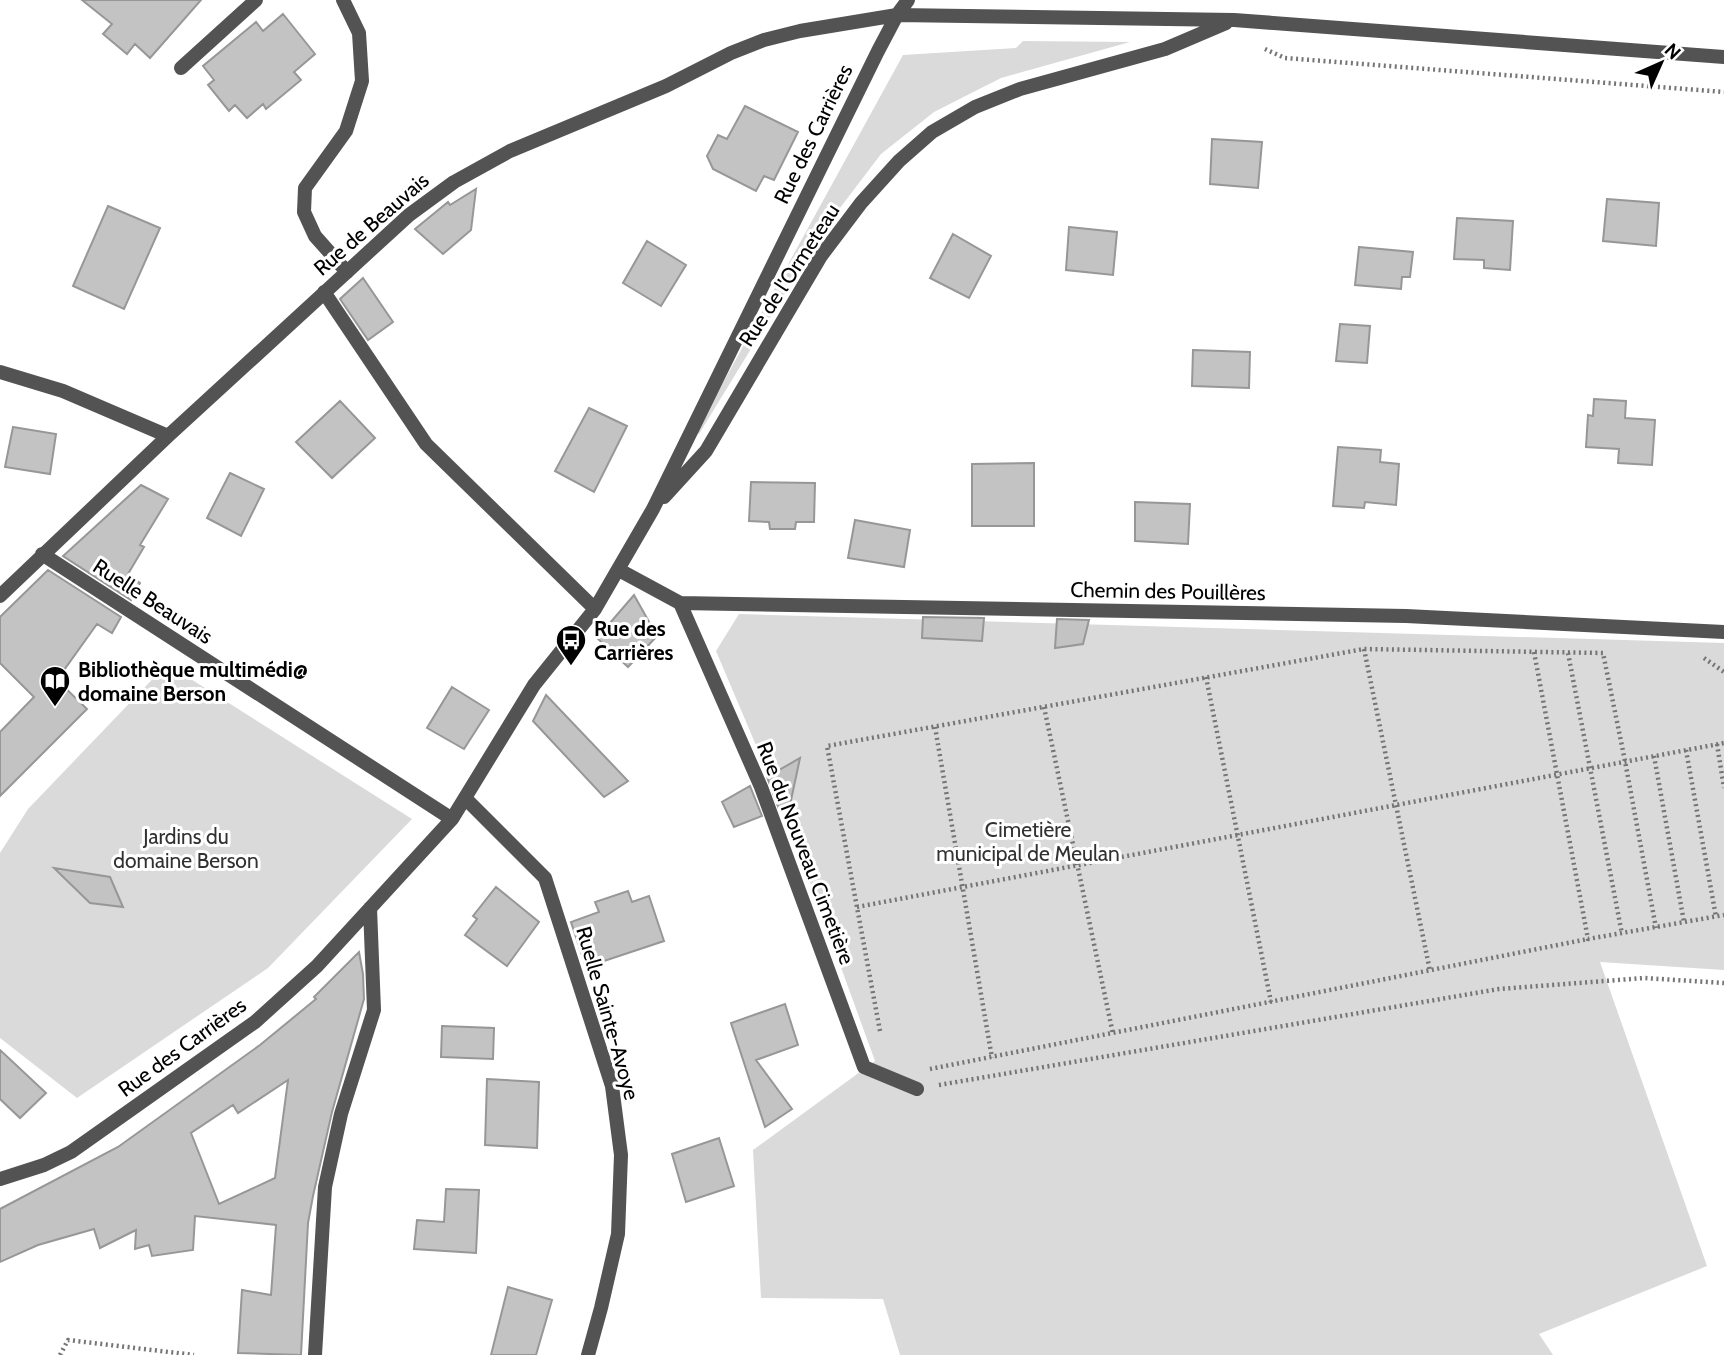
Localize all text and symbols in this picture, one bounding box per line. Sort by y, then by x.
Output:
north arrow [1626,28,1696,98]
text: N [1660,38,1686,64]
street label: Rue des Carrières [768,60,858,208]
street label: Rue de Beauvais [309,167,434,281]
street label: Rue de l'Ormeteau [734,199,844,351]
street label: Ruelle Beauvais [89,553,218,649]
street label: Chemin des Pouillères [1070,577,1266,605]
place label: Rue des Carrières [594,616,674,665]
bus stop icon: Rue des Carrières [554,623,588,667]
place label: Bibliothèque multimédi@ domaine Berson [78,657,308,706]
library icon: Bibliothèque multimédi@ domaine Berson [38,664,72,708]
street label: Rue du Nouveau Cimetière [752,738,860,968]
park label: Cimetière municipal de Meulan [936,817,1120,866]
park label: Jardins du domaine Berson [113,824,259,873]
street label: Ruelle Sainte-Avoye [571,923,645,1103]
street label: Rue des Carrières [113,992,251,1102]

